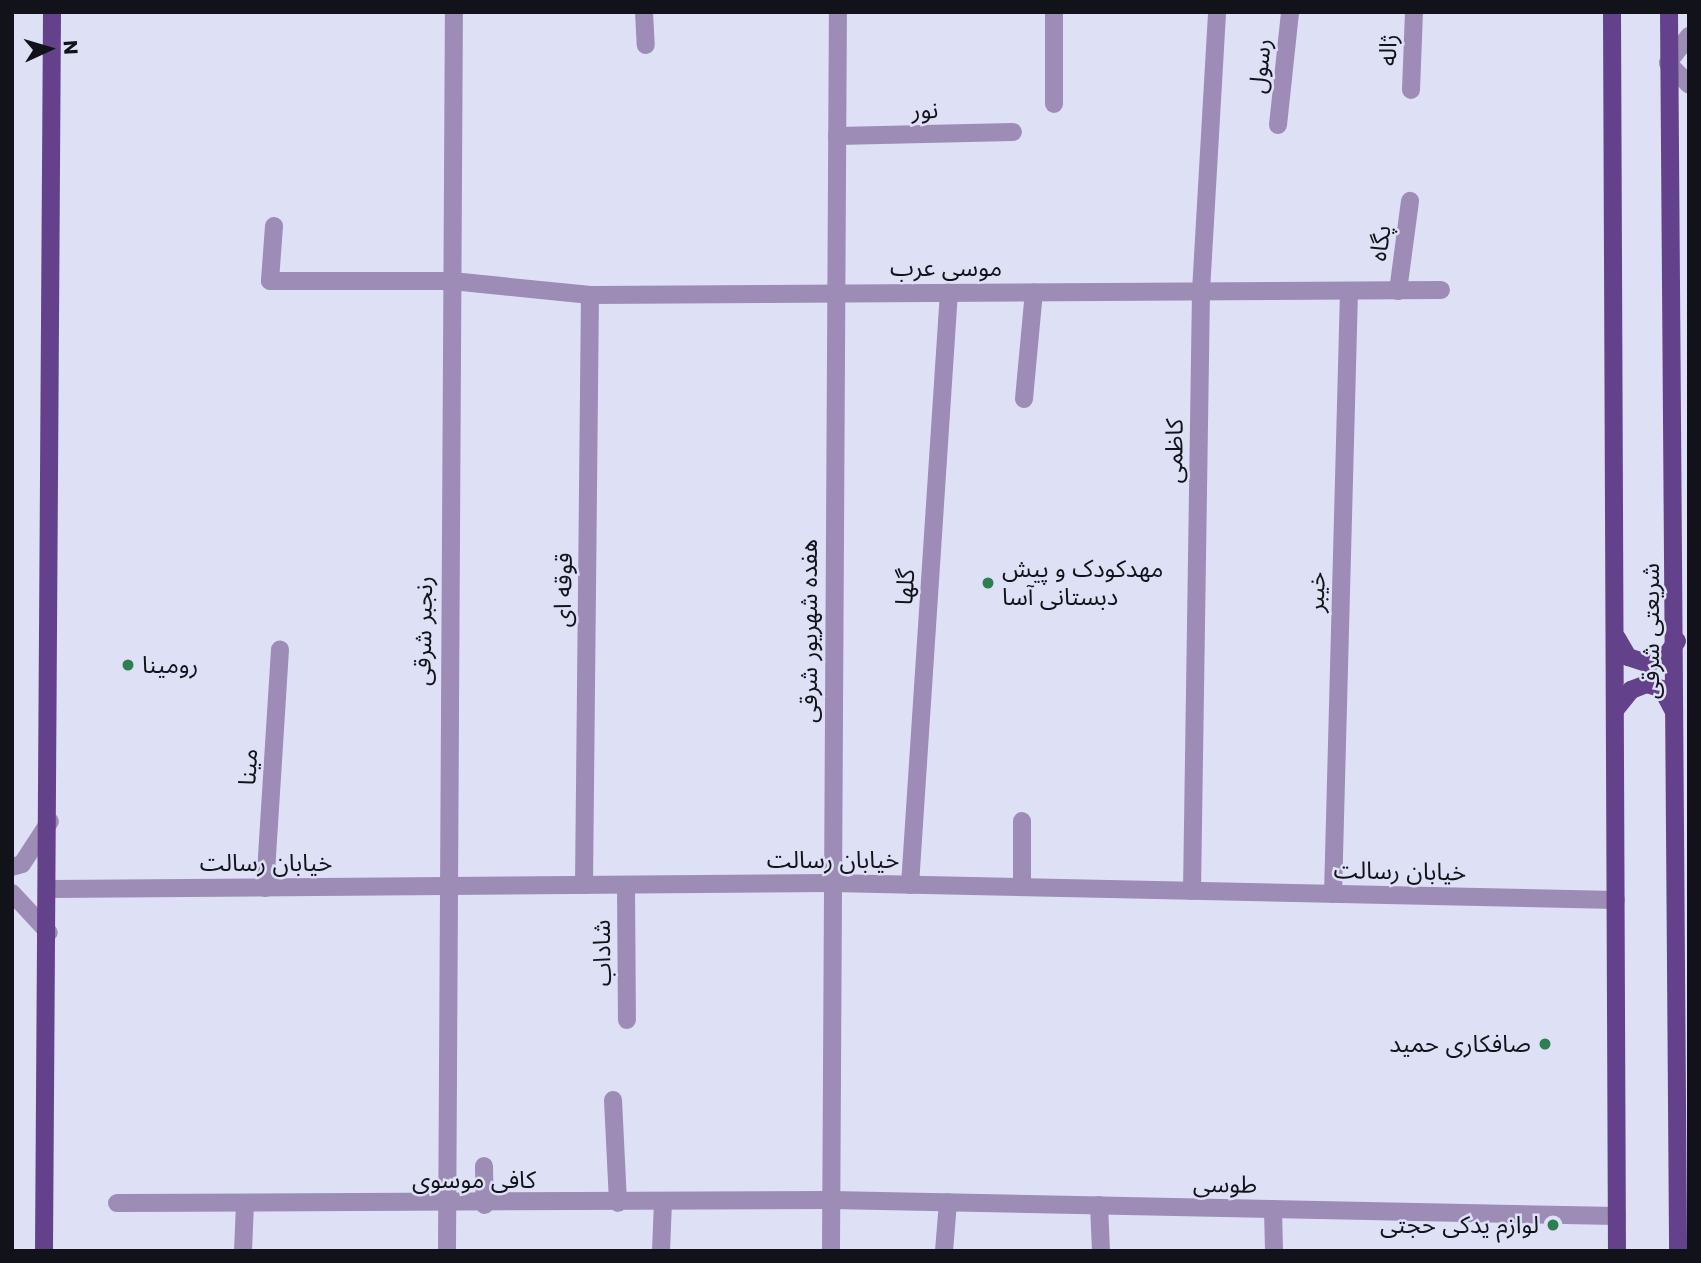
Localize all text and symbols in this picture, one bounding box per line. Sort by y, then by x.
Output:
north arrow [14,14,84,84]
street label: ژاله [1373,34,1403,66]
street label: رسول [1243,37,1277,95]
text: N [56,39,84,56]
street label: نور [911,95,939,125]
street label: پگاه [1363,223,1397,263]
street label: موسی عرب [890,254,1002,282]
street label: کاظمی [1159,418,1189,484]
street label: هفده شهریور شرقی [795,539,823,723]
street label: قوقه ای [548,552,578,628]
place label: مهدکودک و پیش دبستانی آسا [1002,555,1163,611]
street label: شریعتی شرقی [1637,563,1665,699]
street label: گلها [889,568,921,606]
street label: خیبر [1301,571,1331,613]
marker: مهدکودک و پیش دبستانی آسا [980,575,996,591]
street label: رنجبر شرقی [408,576,438,686]
place label: رومینا [142,651,198,679]
marker: رومینا [120,657,136,673]
street label: مینا [232,748,264,786]
street label: خیابان رسالت [767,846,899,874]
street label: خیابان رسالت [200,849,332,877]
street label: خیابان رسالت [1333,855,1467,887]
street label: شاداب [587,919,617,987]
place label: صافکاری حمید [1389,1030,1531,1058]
marker: صافکاری حمید [1537,1036,1553,1052]
street label: کافی موسوی [412,1166,536,1194]
street label: طوسی [1193,1169,1257,1199]
place label: لوازم یدکی حجتی [1380,1211,1539,1239]
marker: لوازم یدکی حجتی [1545,1217,1561,1233]

